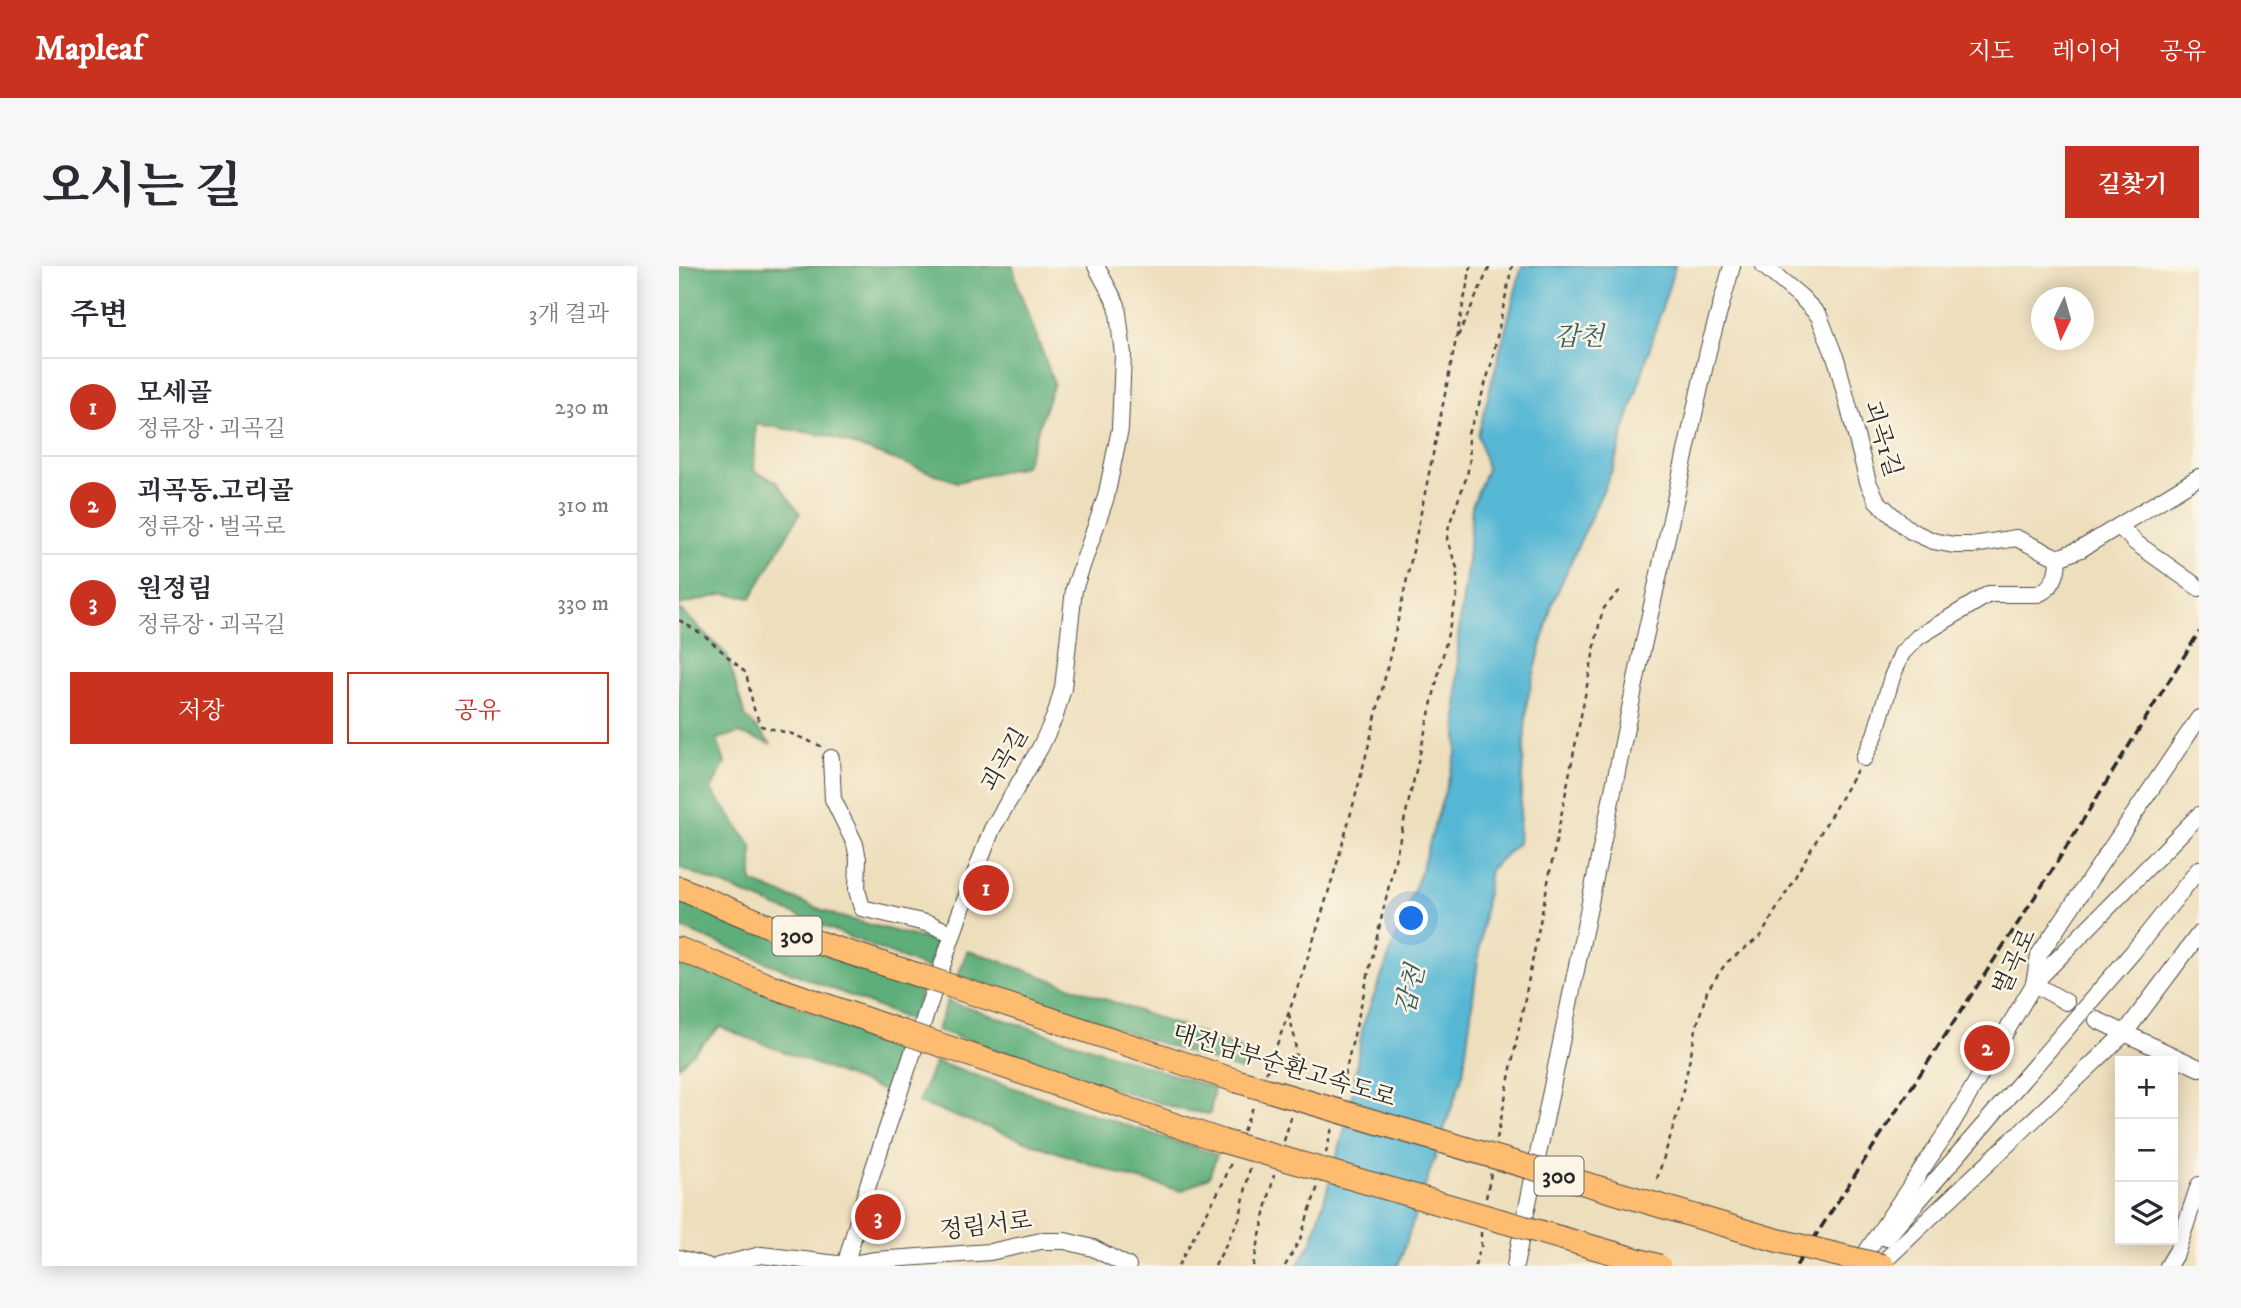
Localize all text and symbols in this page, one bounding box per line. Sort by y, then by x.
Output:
text: Mapleaf [35,29,144,70]
text: 지도 [1968,37,2014,67]
text: 레이어 [2052,37,2122,67]
text: 공유 [2160,37,2206,67]
button: 길찾기 [2065,146,2199,218]
text: 오시는 길 [42,157,242,219]
north arrow [2031,287,2094,350]
text: 주변 [70,297,128,334]
text: 3개 결과 [529,300,609,329]
water label: 갑천 [1554,321,1606,354]
text: 모세골 [137,377,212,410]
text: 1 [89,393,97,422]
text: 230 m [555,393,609,422]
street label: 괴곡1길 [1856,397,1908,481]
text: 정류장 · 괴곡길 [137,415,286,444]
text: 괴곡동.고리골 [137,475,294,508]
text: 2 [87,491,99,520]
text: 310 m [557,491,609,520]
text: 정류장 · 벌곡로 [137,513,286,542]
text: 원정림 [137,573,212,606]
text: 3 [89,589,97,618]
text: 330 m [557,589,609,618]
text: 정류장 · 괴곡길 [137,611,286,640]
button: 저장 [70,672,333,744]
button: 공유 [347,672,609,744]
street label: 괴곡길 [975,722,1035,798]
pin: 1 [963,862,1009,914]
your location [1394,901,1428,935]
road number: 300 [773,916,821,956]
street label: 벌곡로 [1987,924,2043,1000]
water label: 갑천 [1389,960,1434,1018]
street label: 대전남부순환고속도로 [1169,1018,1399,1114]
pin: 2 [1964,1022,2010,1074]
map controls [2115,1056,2178,1245]
button: + [2115,1056,2178,1119]
button: − [2115,1119,2178,1182]
road number: 300 [1535,1156,1583,1196]
button: layers [2115,1182,2178,1245]
pin: 3 [855,1191,901,1243]
street label: 정림서로 [938,1205,1034,1247]

